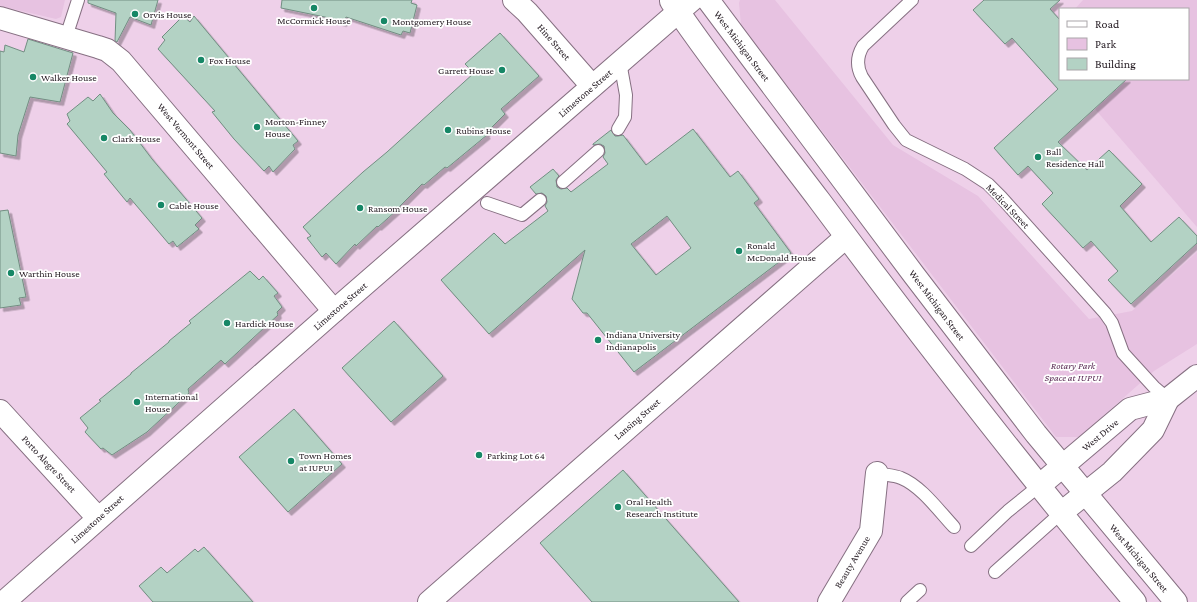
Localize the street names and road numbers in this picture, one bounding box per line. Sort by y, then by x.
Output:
street label: West Michigan Street [712,9,772,84]
street label: Hine Street [535,22,573,63]
street label: Limestone Street [556,66,614,119]
street label: West Vermont Street [155,101,217,172]
street label: Medical Street [984,182,1032,231]
street label: West Michigan Street [907,268,967,343]
street label: Limestone Street [311,279,369,332]
street label: Lansing Street [612,396,663,442]
street label: West Drive [1080,416,1121,453]
street label: Porto Alegre Street [20,433,79,495]
street label: Limestone Street [68,492,126,546]
street label: West Michigan Street [1107,522,1171,595]
street label: Beauty Avenue [832,533,872,590]

